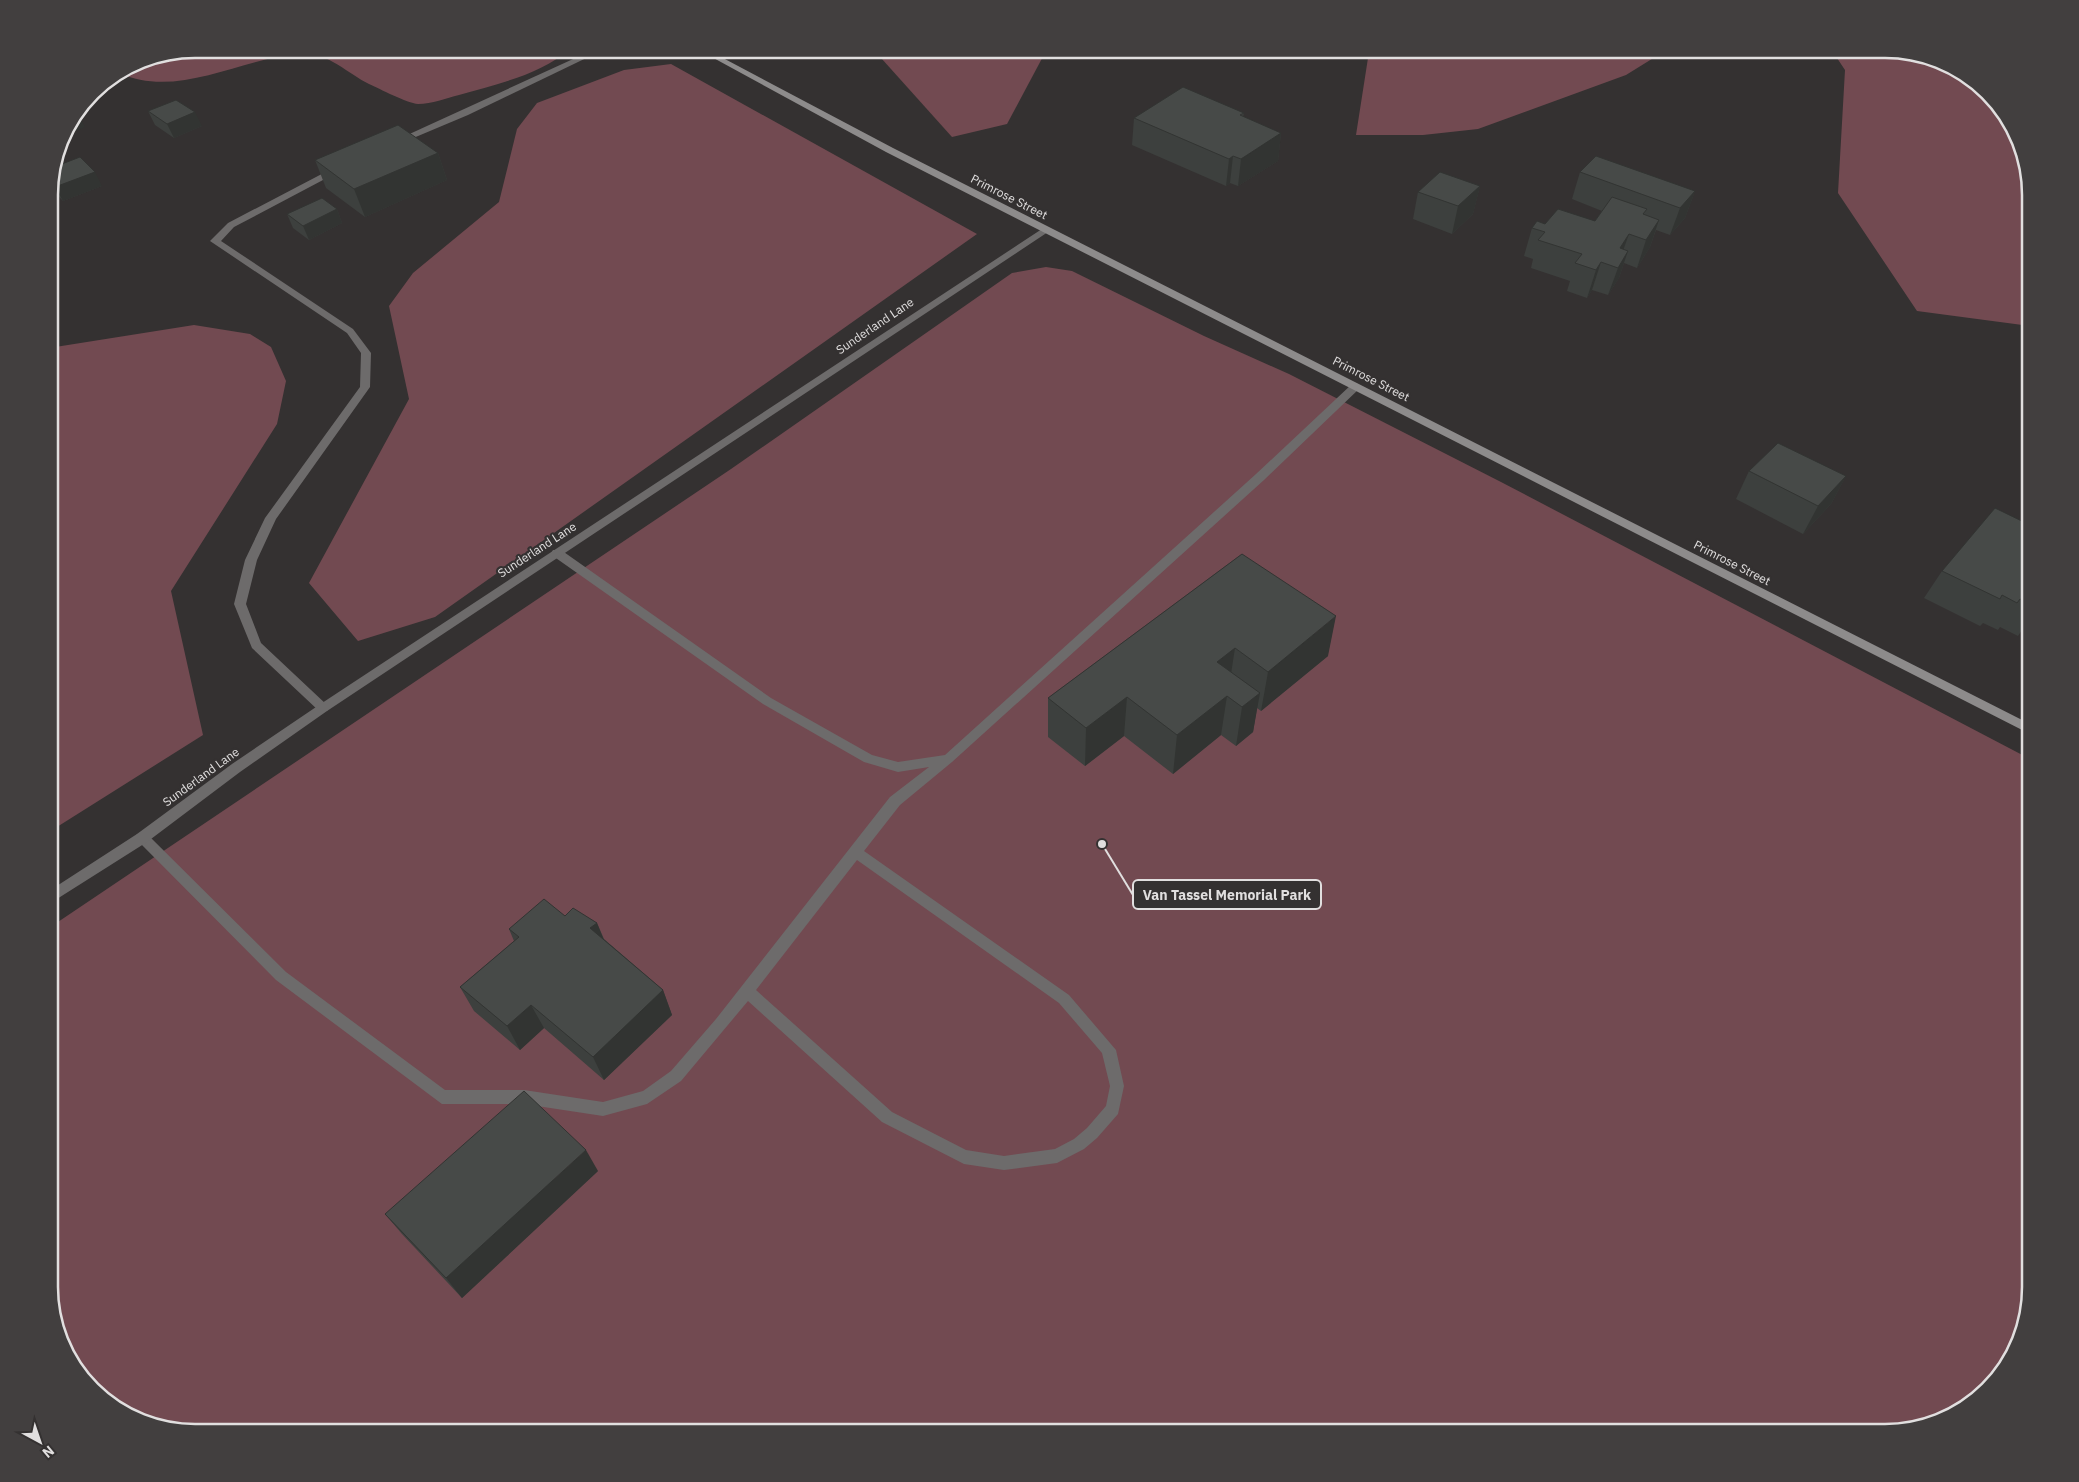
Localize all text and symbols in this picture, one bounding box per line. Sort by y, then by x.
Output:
street label: Primrose Street [968,171,1050,222]
street label: Sunderland Lane [833,294,917,357]
street label: Primrose Street [1330,353,1412,404]
street label: Sunderland Lane [495,518,579,581]
street label: Primrose Street [1691,537,1773,588]
street label: Sunderland Lane [160,744,242,809]
callout: Van Tassel Memorial Park [1133,880,1321,909]
text: Van Tassel Memorial Park [1143,886,1312,904]
north arrow [15,1417,65,1467]
text: N [39,1442,58,1462]

